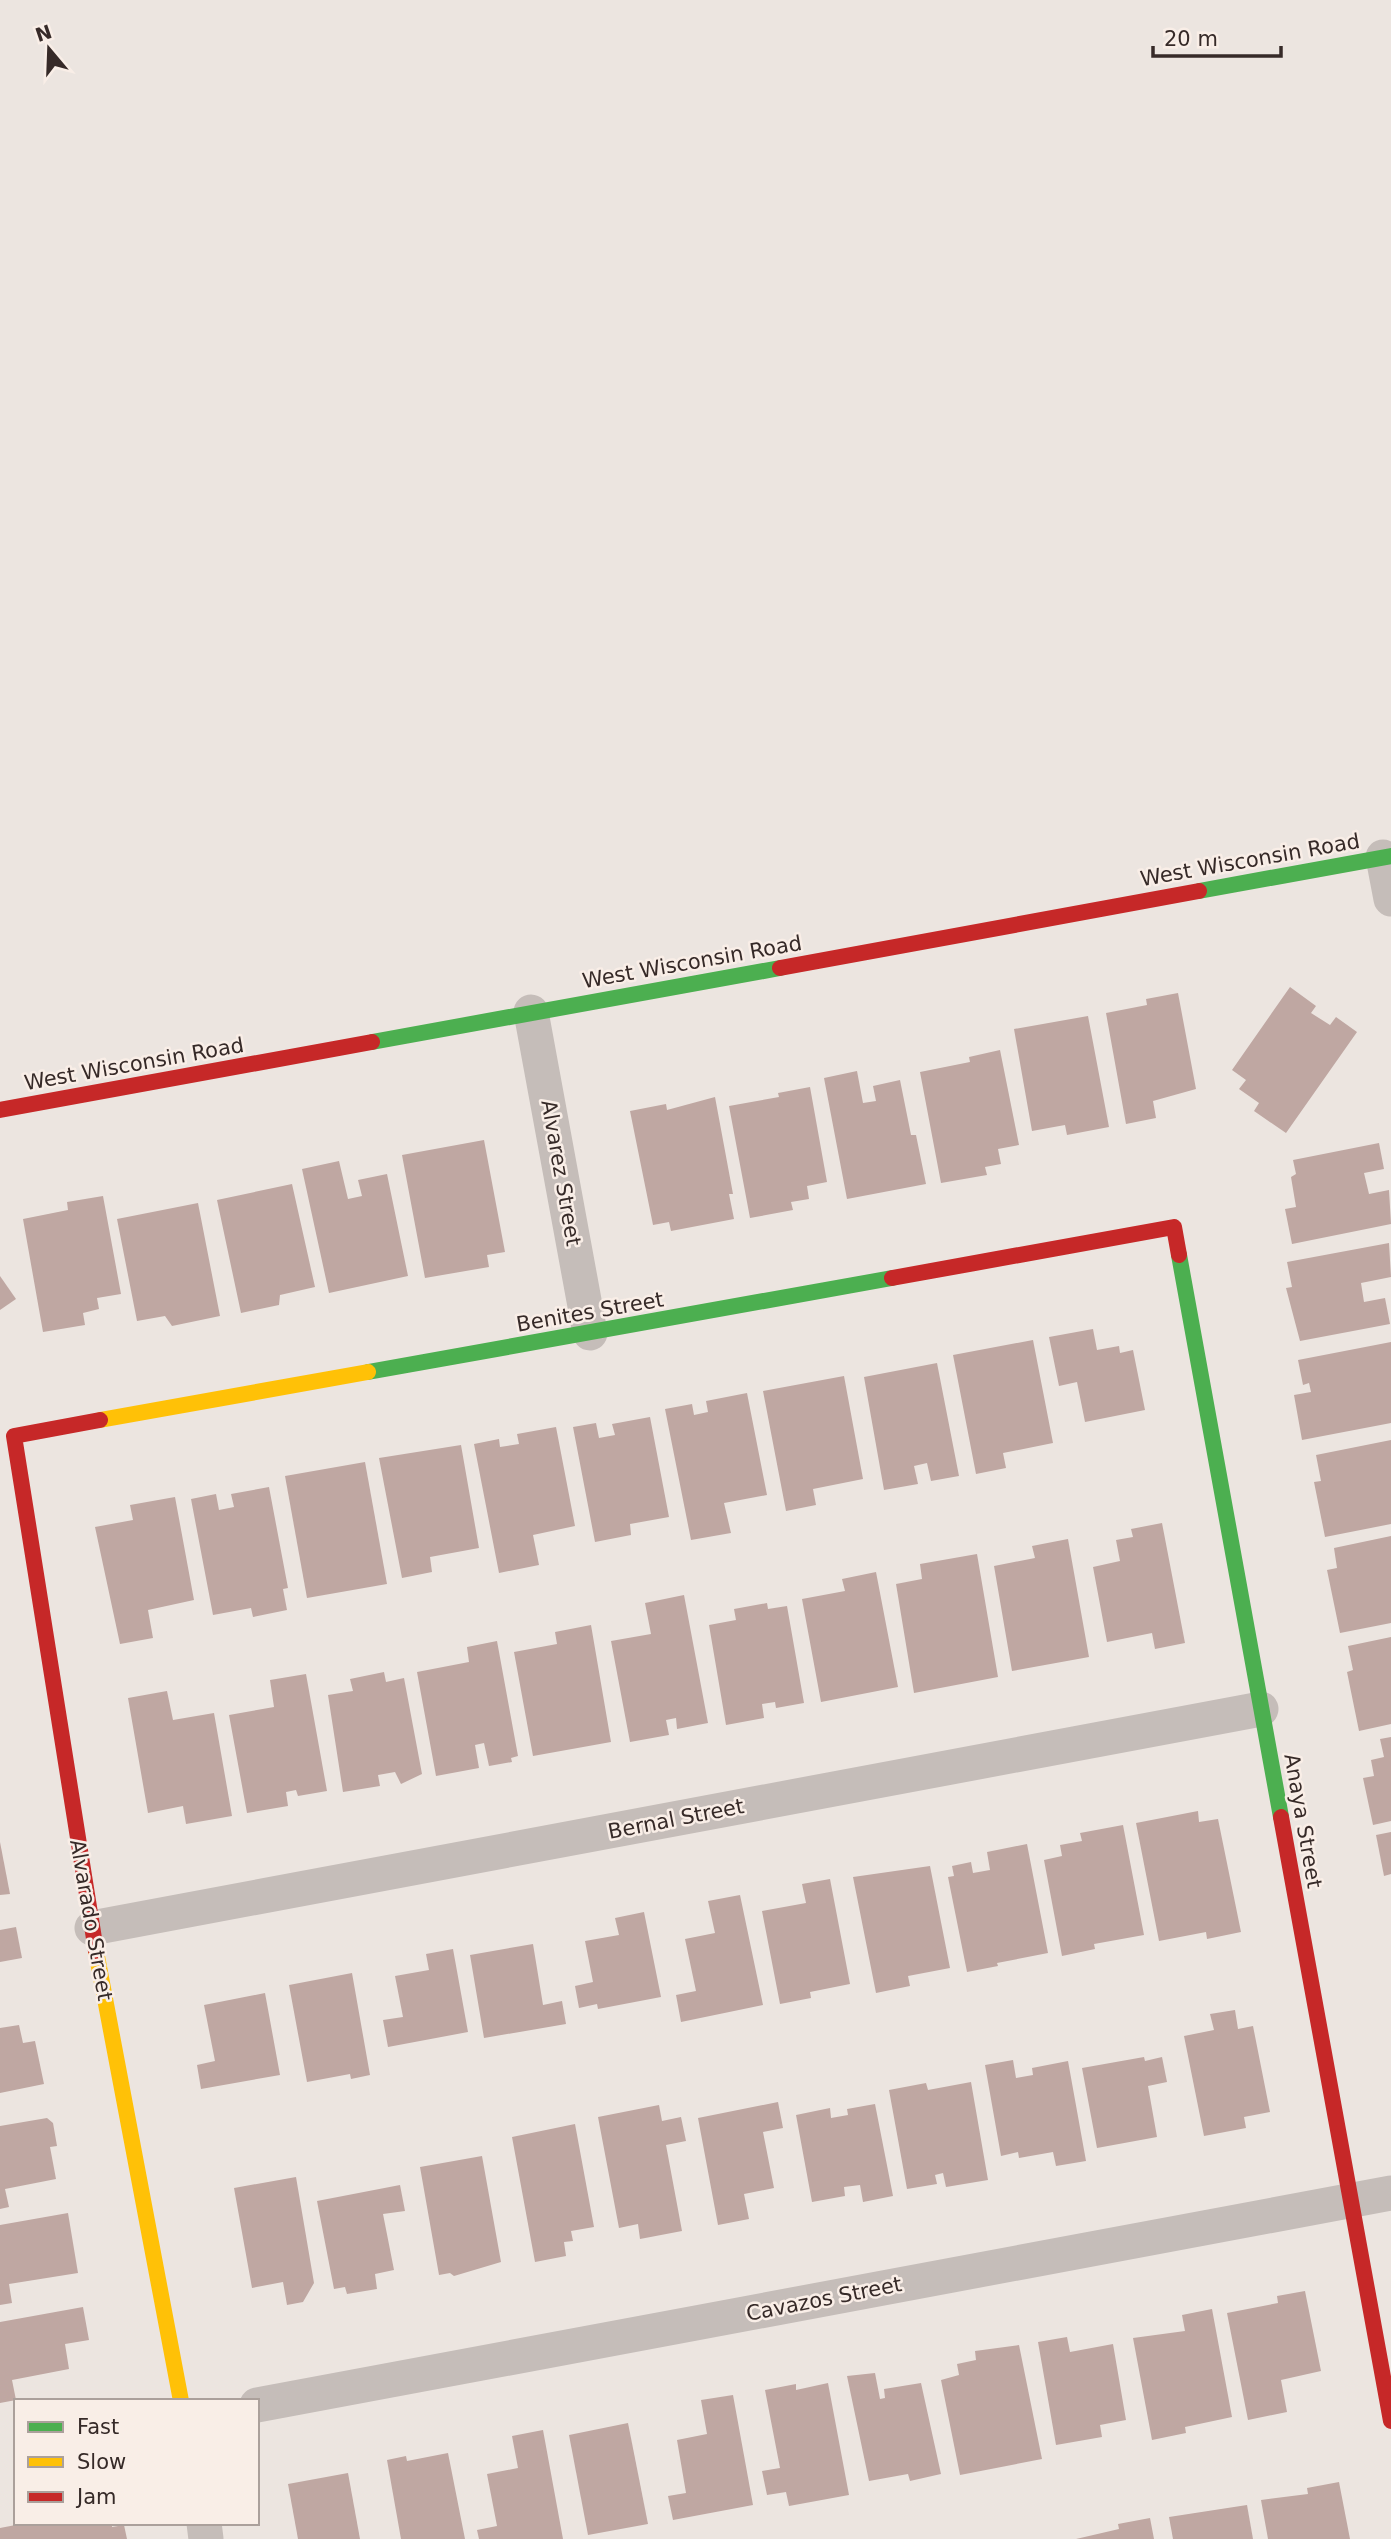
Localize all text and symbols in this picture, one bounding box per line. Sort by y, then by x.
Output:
north arrow [14,14,84,84]
scale bar [1153,14,1281,58]
text: N [32,20,55,46]
text: 20 m [1164,27,1218,51]
street label: West Wisconsin Road [1138,829,1362,891]
street label: West Wisconsin Road [580,931,804,993]
street label: West Wisconsin Road [22,1033,246,1095]
street label: Alvarez Street [536,1098,586,1248]
street label: Benites Street [515,1287,665,1337]
street label: Anaya Street [1279,1752,1327,1890]
street label: Bernal Street [606,1794,746,1844]
street label: Alvarado Street [65,1837,117,2003]
street label: Cavazos Street [744,2272,904,2326]
legend [14,2399,259,2525]
text: Fast [77,2415,119,2439]
text: Slow [77,2450,126,2474]
text: Jam [75,2485,117,2509]

